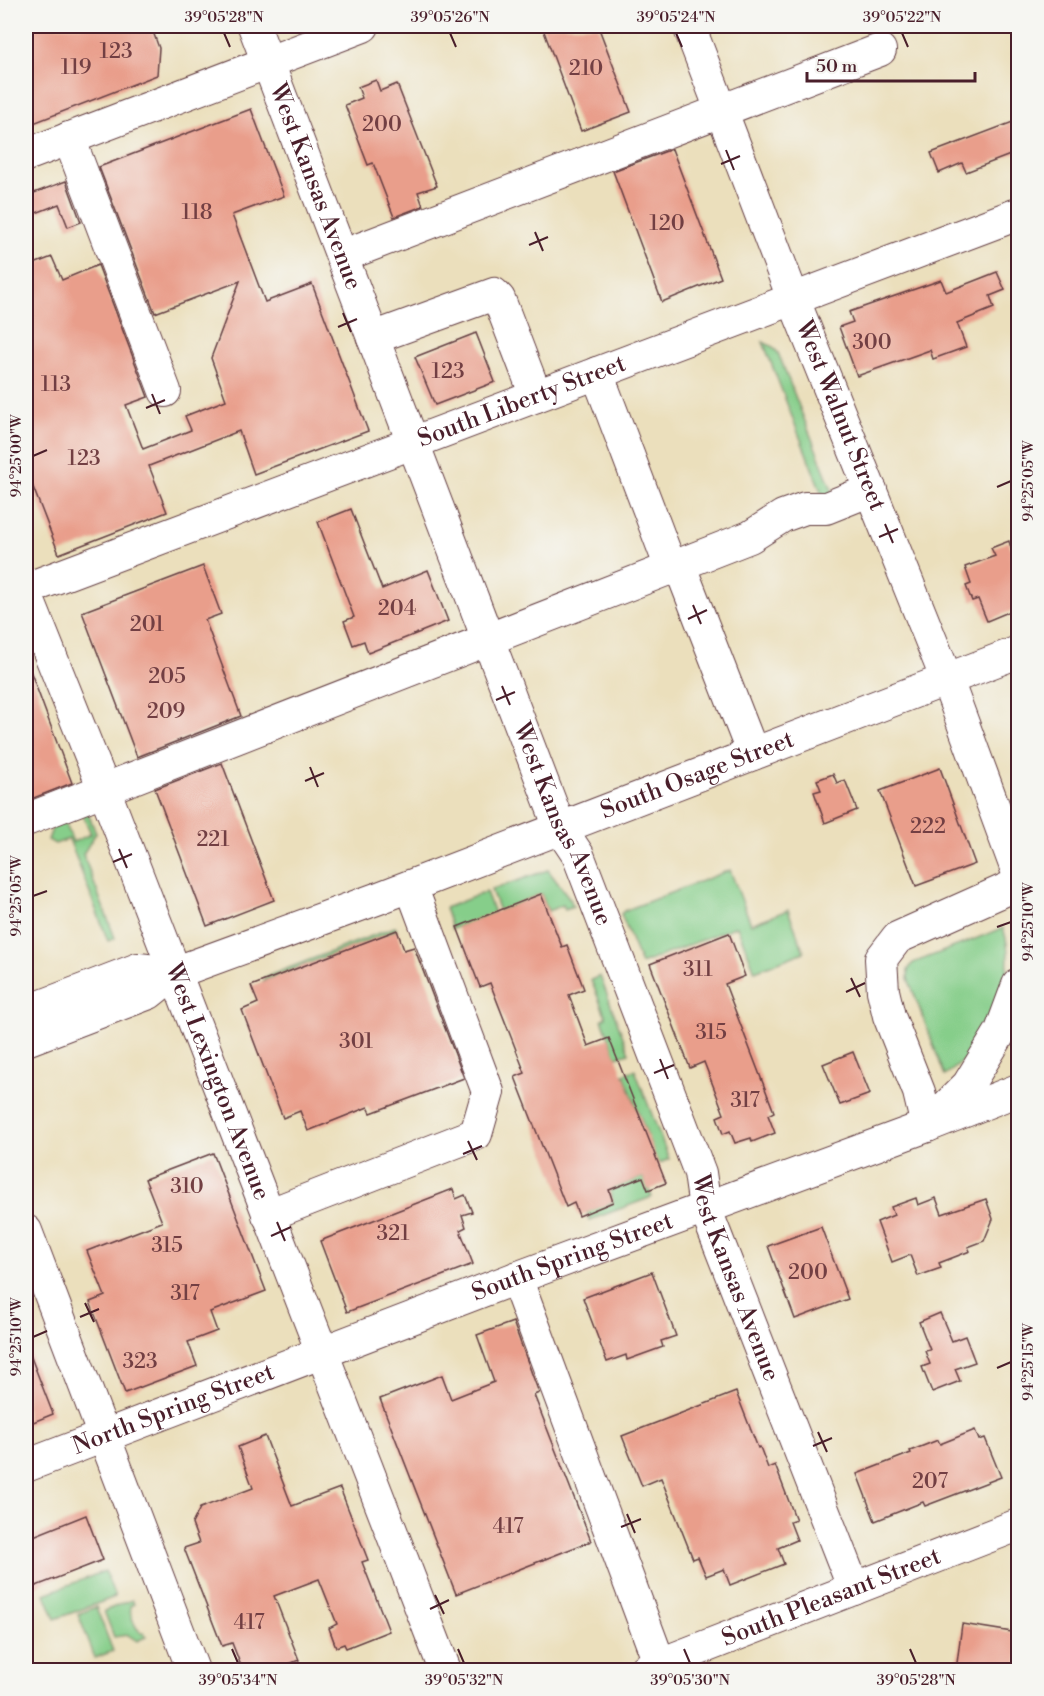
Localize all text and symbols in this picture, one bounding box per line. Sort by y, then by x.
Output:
text: 39°05'28"N [184,8,264,27]
text: 39°05'26"N [410,8,490,27]
text: 39°05'24"N [636,8,716,27]
text: 39°05'22"N [863,8,941,27]
house number: 123 [99,39,133,65]
scale bar [807,45,975,83]
house number: 119 [61,55,91,81]
text: 50 m [816,55,858,78]
house number: 210 [569,56,603,82]
street label: West Kansas Avenue [262,78,368,294]
house number: 200 [362,112,402,138]
house number: 118 [181,200,213,226]
house number: 120 [649,211,685,237]
street label: West Walnut Street [788,315,892,516]
house number: 300 [852,330,892,356]
street label: South Liberty Street [414,348,630,455]
house number: 123 [431,359,465,385]
house number: 113 [41,372,71,398]
text: 94°25'00"W [7,414,26,498]
text: 94°25'05"W [1019,440,1038,522]
house number: 123 [67,446,101,472]
house number: 204 [378,596,416,622]
house number: 201 [130,612,164,638]
house number: 205 [148,664,186,690]
house number: 209 [147,699,185,725]
street label: West Kansas Avenue [506,717,619,930]
street label: South Osage Street [596,724,799,826]
house number: 222 [910,814,946,840]
house number: 221 [196,827,230,853]
text: 94°25'05"W [7,855,26,937]
text: 94°25'10"W [1019,882,1038,962]
house number: 311 [683,957,713,983]
street label: West Lexington Avenue [158,958,277,1204]
house number: 315 [695,1020,727,1046]
house number: 301 [339,1029,373,1055]
house number: 317 [730,1088,760,1114]
street label: West Kansas Avenue [685,1171,786,1385]
house number: 310 [170,1174,204,1200]
street label: South Spring Street [468,1206,678,1308]
house number: 321 [377,1221,409,1247]
house number: 315 [151,1233,183,1259]
house number: 200 [788,1260,828,1286]
house number: 317 [170,1281,200,1307]
text: 94°25'10"W [7,1297,26,1377]
text: 94°25'15"W [1019,1323,1038,1401]
house number: 323 [122,1349,158,1375]
street label: North Spring Street [68,1357,279,1462]
house number: 207 [912,1469,949,1495]
house number: 417 [492,1514,524,1540]
street label: South Pleasant Street [718,1541,946,1654]
house number: 417 [233,1610,265,1636]
text: 39°05'34"N [199,1671,277,1690]
text: 39°05'32"N [425,1671,503,1690]
text: 39°05'30"N [650,1671,730,1690]
text: 39°05'28"N [876,1671,956,1690]

